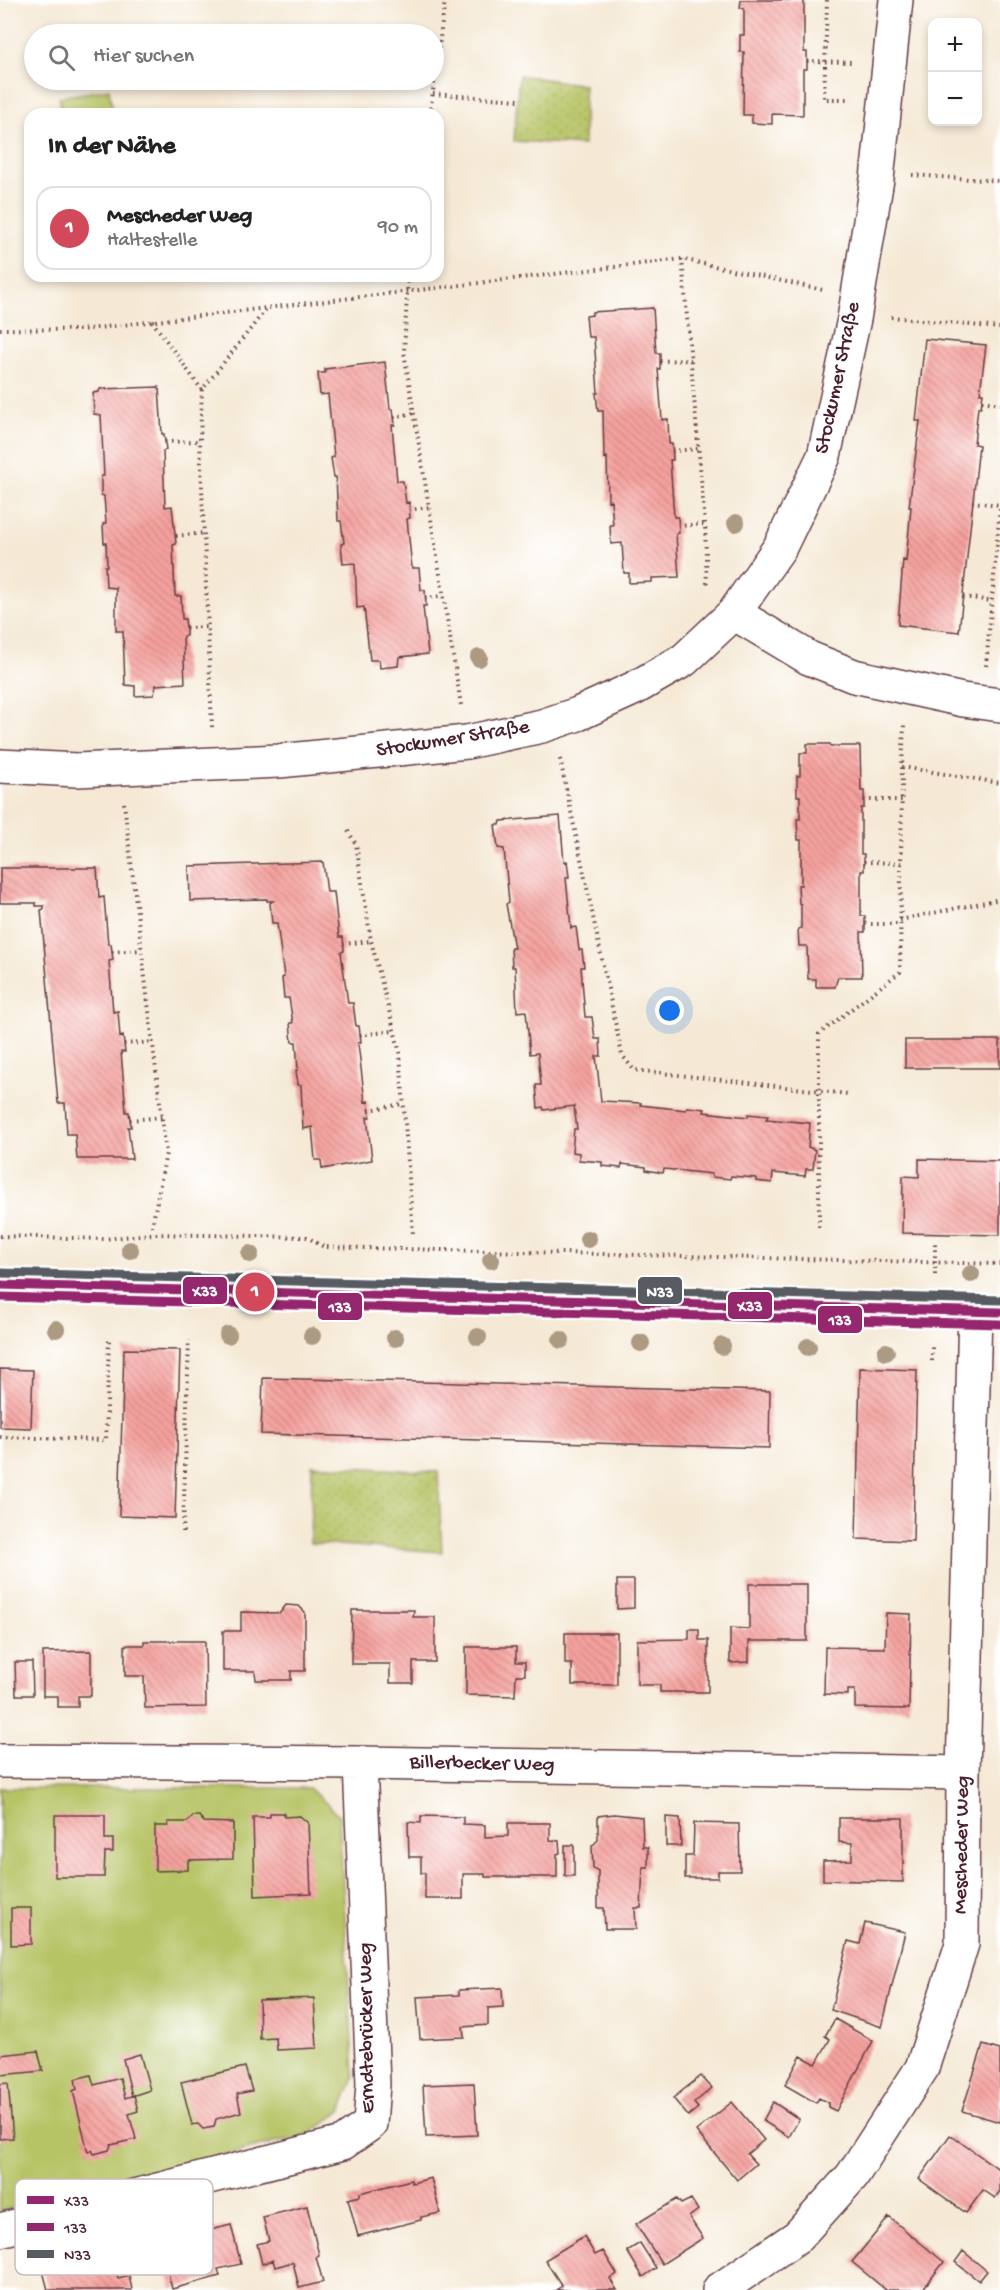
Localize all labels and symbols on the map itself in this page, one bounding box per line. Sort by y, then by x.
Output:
street label: Stockumer Straße [811,299,868,456]
street label: Stockumer Straße [375,715,533,764]
your location [655,996,684,1025]
pin: 1 [236,1270,274,1314]
line badge: X33 [182,1276,228,1305]
line badge: N33 [637,1276,683,1305]
text: X33 [191,1284,218,1303]
text: N33 [646,1285,674,1304]
line badge: X33 [727,1291,773,1320]
line badge: 133 [317,1292,363,1321]
text: X33 [736,1299,763,1318]
text: 133 [327,1300,352,1319]
line badge: 133 [817,1305,863,1334]
text: 133 [827,1313,852,1332]
street label: Billerbecker Weg [408,1751,555,1779]
street label: Mescheder Weg [949,1775,977,1915]
street label: Erndtebrücker Weg [354,1942,382,2114]
legend [15,2179,213,2275]
text: X33 [63,2194,89,2213]
text: 133 [63,2221,87,2240]
text: N33 [64,2248,91,2267]

